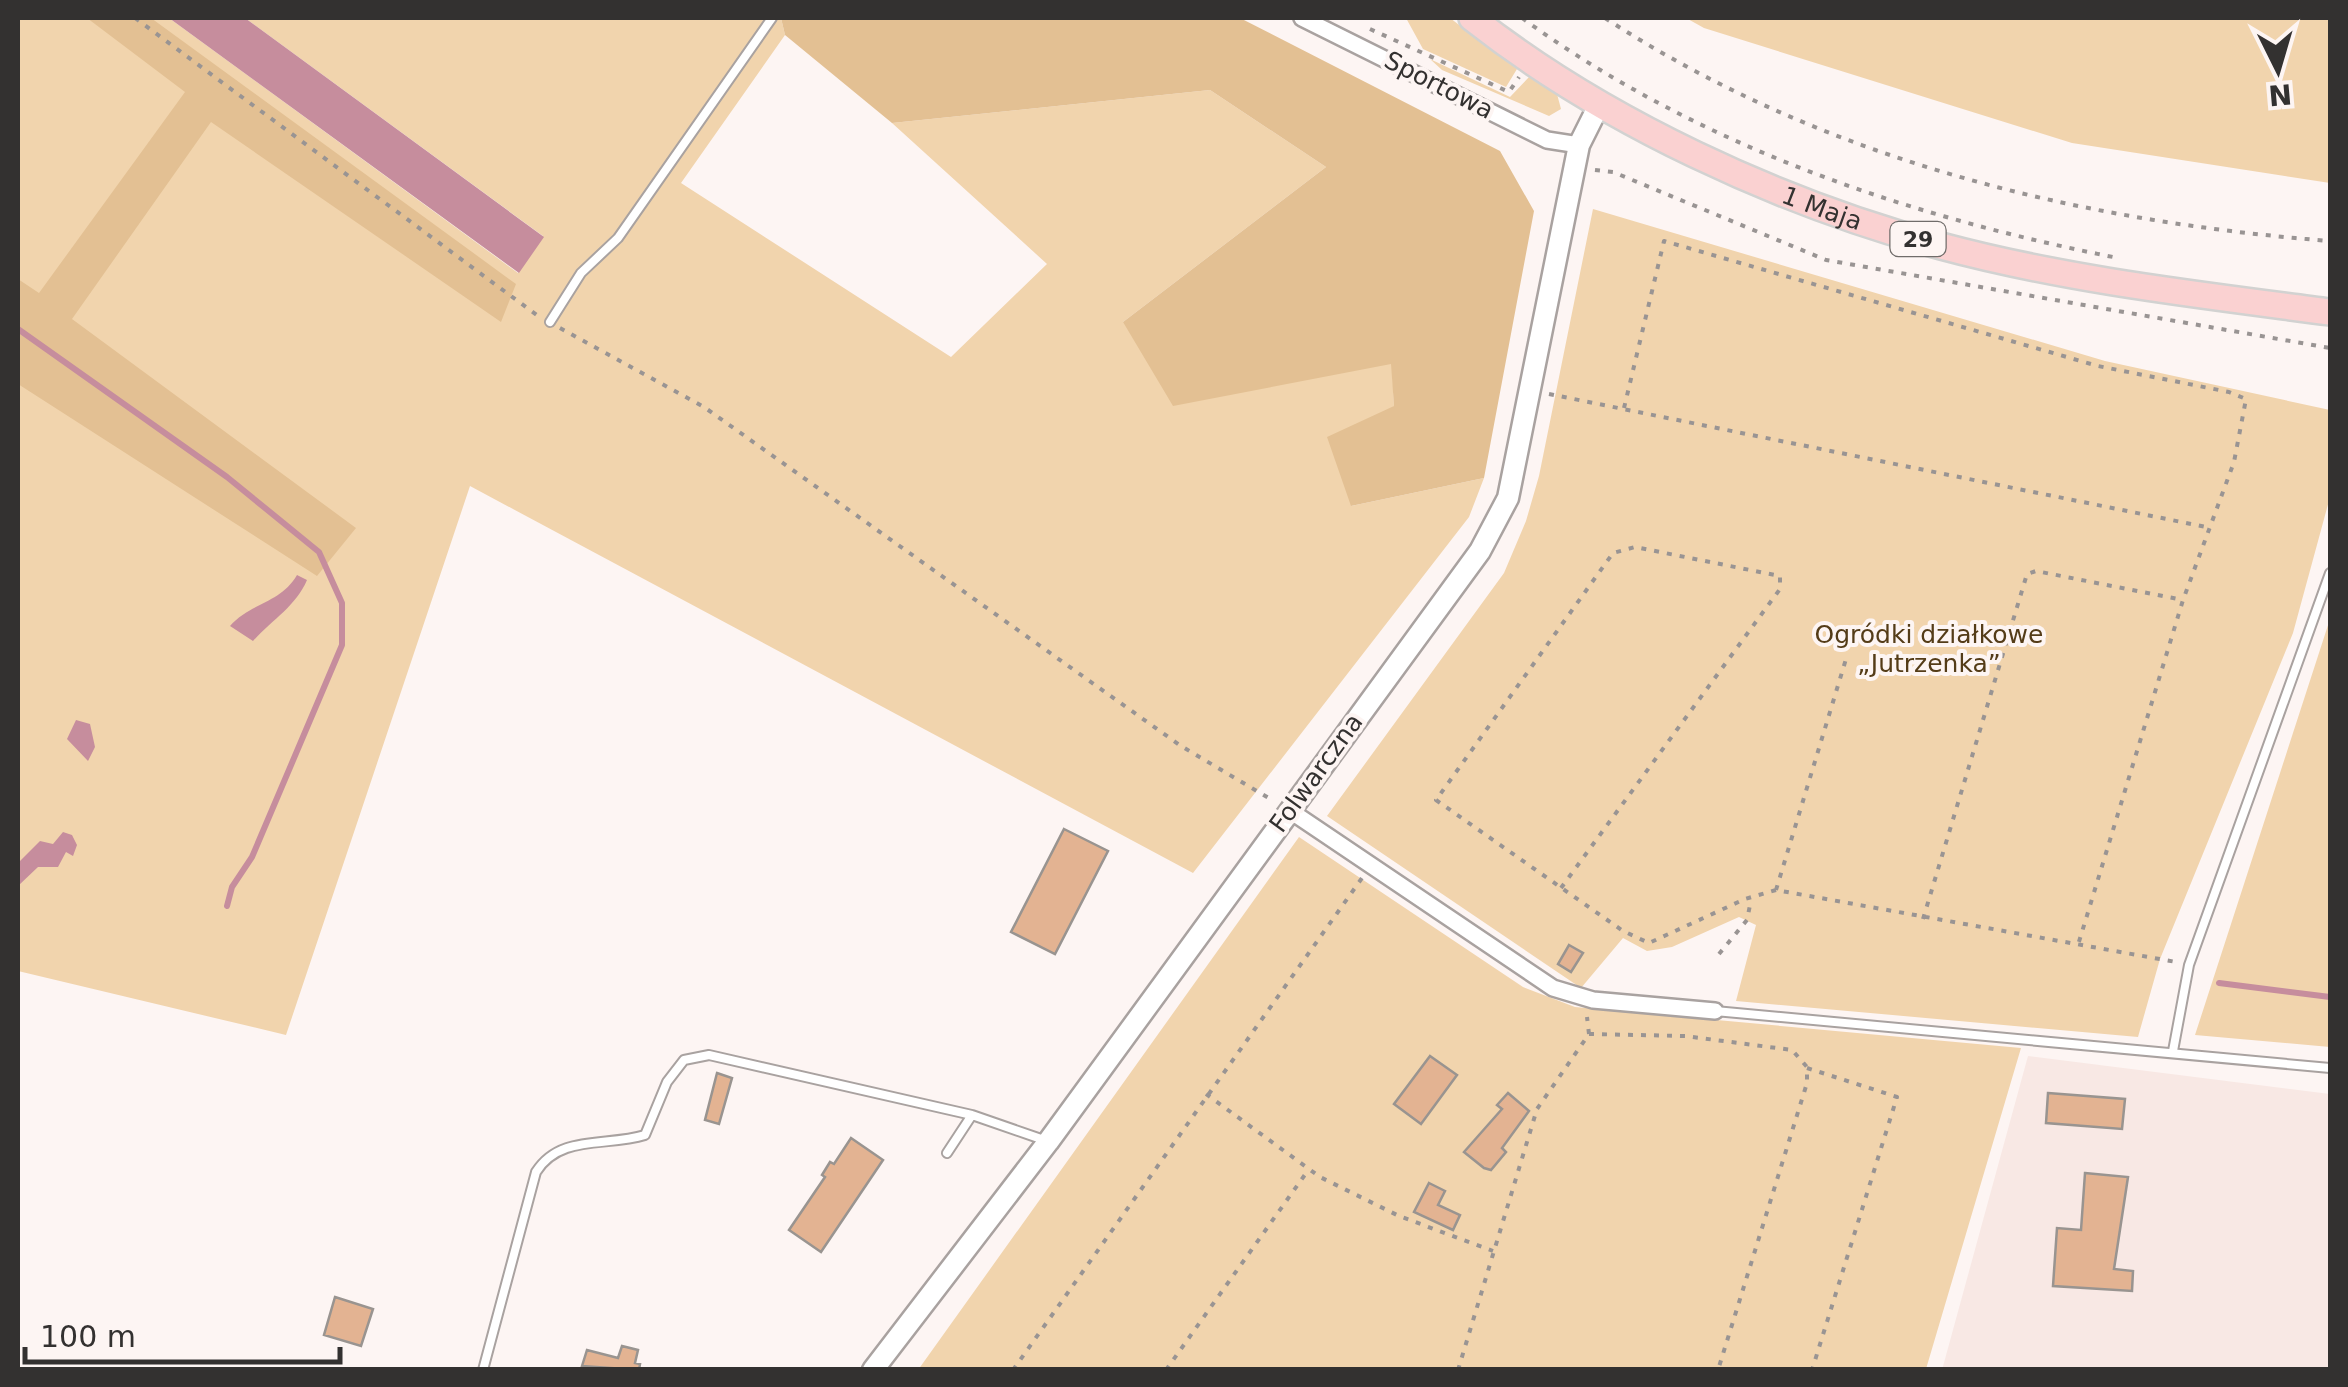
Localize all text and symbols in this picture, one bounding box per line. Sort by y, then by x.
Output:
north arrow [2228,20,2328,120]
street label: Sportowa [1380,45,1498,125]
text: N [2267,77,2293,112]
street label: 1 Maja [1778,180,1866,236]
road number: 29 [1890,222,1946,256]
park label: Ogródki działkowe „Jutrzenka” [1815,620,2043,678]
street label: Folwarczna [1263,708,1369,838]
scale bar [25,1302,340,1364]
text: 100 m [40,1319,136,1354]

